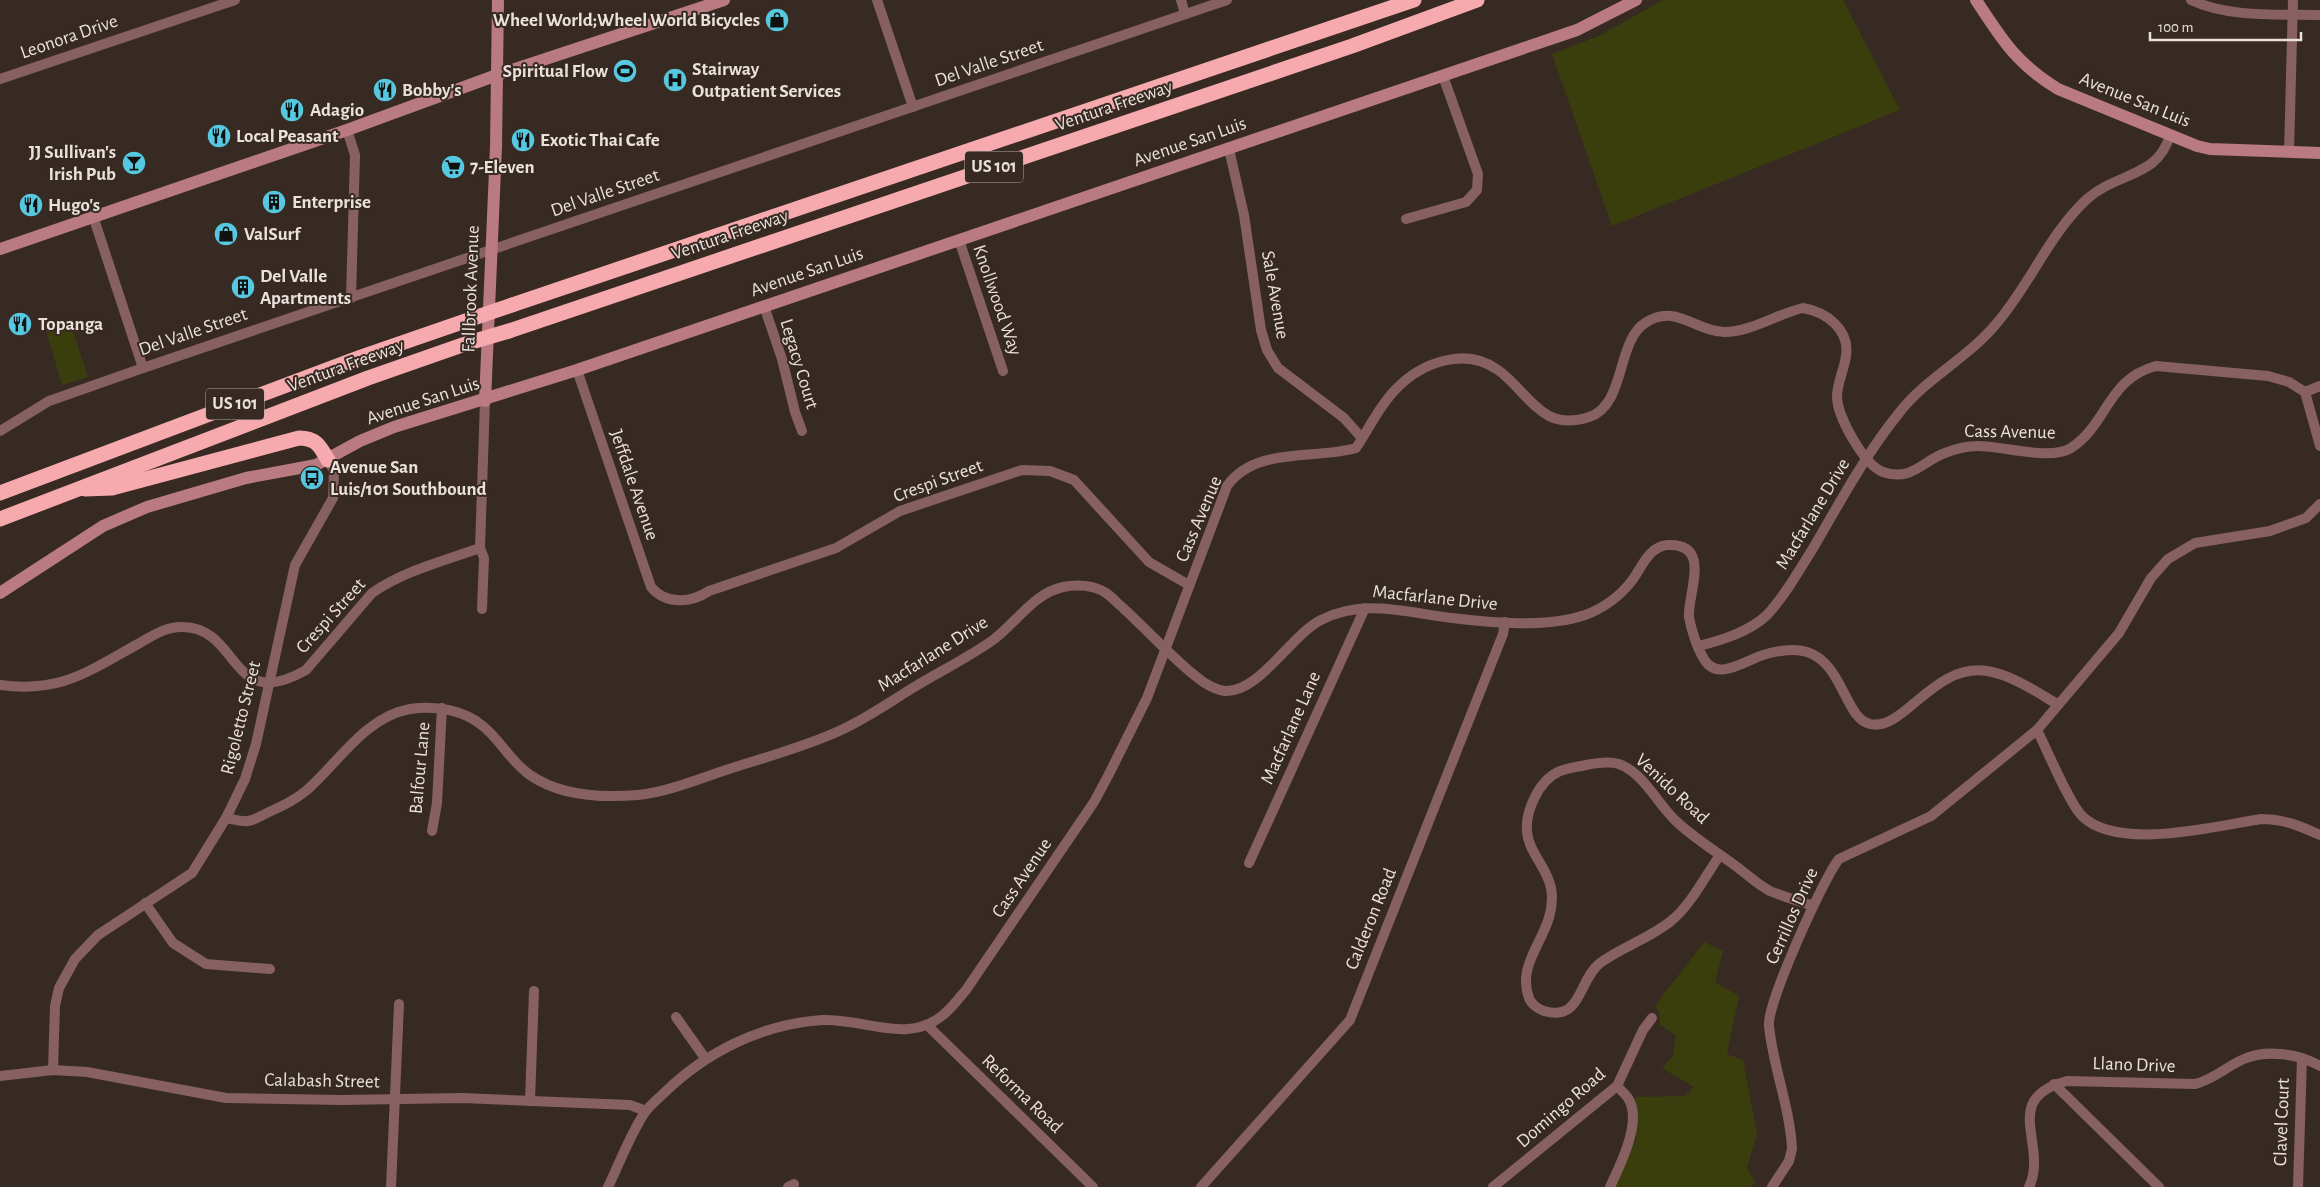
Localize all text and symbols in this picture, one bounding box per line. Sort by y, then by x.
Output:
shop icon: Wheel World;Wheel World Bicycles [764,7,790,33]
scale bar [2150,10,2301,42]
street label: Leonora Drive [18,11,120,63]
place label: Wheel World;Wheel World Bicycles [493,11,760,30]
text: 100 m [2158,20,2193,35]
street label: Del Valle Street [932,36,1046,90]
sports icon: Spiritual Flow [612,58,638,84]
place label: Stairway Outpatient Services [692,60,841,101]
place label: Spiritual Flow [503,62,609,81]
hospital icon: Stairway Outpatient Services [662,67,688,93]
street label: Avenue San Luis [2077,69,2193,131]
restaurant icon: Bobby's [372,77,398,103]
street label: Ventura Freeway [1053,77,1175,135]
place label: Bobby's [402,81,462,100]
restaurant icon: Adagio [279,97,305,123]
place label: Adagio [310,101,364,120]
street label: Avenue San Luis [1131,114,1249,170]
restaurant icon: Local Peasant [206,123,232,149]
place label: Local Peasant [236,127,339,146]
restaurant icon: Exotic Thai Cafe [510,127,536,153]
place label: Exotic Thai Cafe [540,131,660,150]
place label: JJ Sullivan's Irish Pub [29,143,116,184]
bar icon: JJ Sullivan's Irish Pub [121,150,147,176]
road number: US 101 [965,152,1023,182]
supermarket icon: 7-Eleven [440,154,466,180]
place label: 7-Eleven [470,158,534,177]
street label: Del Valle Street [548,166,662,220]
building icon: Enterprise [261,189,287,215]
restaurant icon: Hugo's [18,192,44,218]
place label: Enterprise [292,193,371,212]
place label: Hugo's [48,196,100,215]
street label: Ventura Freeway [669,206,791,264]
shop icon: ValSurf [213,221,239,247]
place label: ValSurf [244,225,302,244]
street label: Fallbrook Avenue [459,225,483,353]
street label: Knollwood Way [969,242,1025,358]
street label: Avenue San Luis [748,244,866,300]
street label: Sale Avenue [1258,249,1292,341]
place label: Del Valle Apartments [260,267,351,308]
building icon: Del Valle Apartments [230,274,256,300]
street label: Del Valle Street [136,305,250,359]
restaurant icon: Topanga [7,311,33,337]
place label: Topanga [38,315,103,334]
street label: Legacy Court [776,317,822,411]
street label: Ventura Freeway [285,336,407,396]
street label: Avenue San Luis [364,374,482,428]
road number: US 101 [206,388,264,419]
street label: Cass Avenue [1964,422,2056,442]
street label: Jeffdale Avenue [606,427,662,543]
street label: Macfarlane Drive [1772,455,1854,573]
street label: Crespi Street [891,456,985,506]
place label: Avenue San Luis/101 Southbound [330,458,486,499]
bus stop icon: Avenue San Luis/101 Southbound [299,465,325,491]
street label: Cass Avenue [1172,473,1226,565]
street label: Crespi Street [293,575,369,657]
street label: Macfarlane Drive [1372,582,1498,614]
street label: Macfarlane Drive [875,613,991,695]
street label: Rigoletto Street [218,659,264,777]
street label: Macfarlane Lane [1258,669,1324,787]
street label: Balfour Lane [407,721,433,815]
street label: Venido Road [1631,750,1713,828]
street label: Cass Avenue [989,835,1055,921]
street label: Calderon Road [1342,865,1400,973]
street label: Cerrillos Drive [1762,865,1822,967]
street label: Reforma Road [978,1051,1066,1137]
street label: Llano Drive [2092,1054,2176,1076]
street label: Domingo Road [1513,1064,1609,1151]
street label: Calabash Street [264,1070,380,1092]
street label: Clavel Court [2271,1078,2293,1166]

